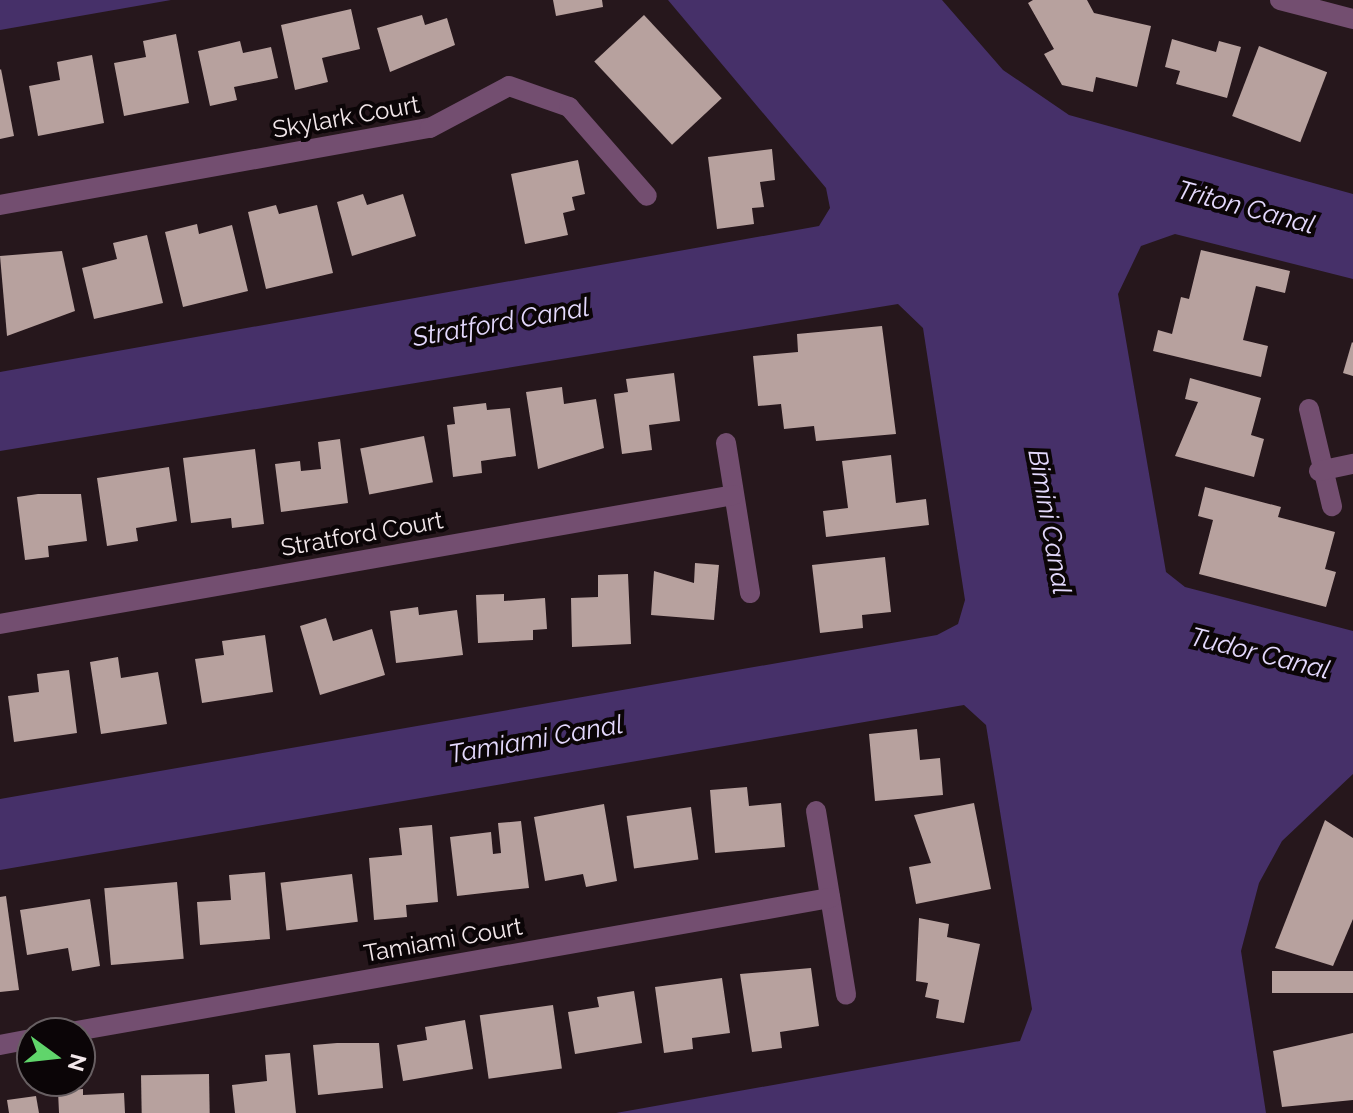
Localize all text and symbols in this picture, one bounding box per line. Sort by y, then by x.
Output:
street label: Skylark Court [270,90,422,144]
water label: Triton Canal [1174,175,1318,241]
water label: Stratford Canal [410,292,592,354]
water label: Bimini Canal [1021,447,1077,597]
street label: Stratford Court [279,506,445,562]
water label: Tudor Canal [1187,622,1333,686]
water label: Tamiami Canal [446,709,626,771]
street label: Tamiami Court [361,912,525,968]
north arrow [16,1017,96,1097]
text: N [63,1051,92,1074]

